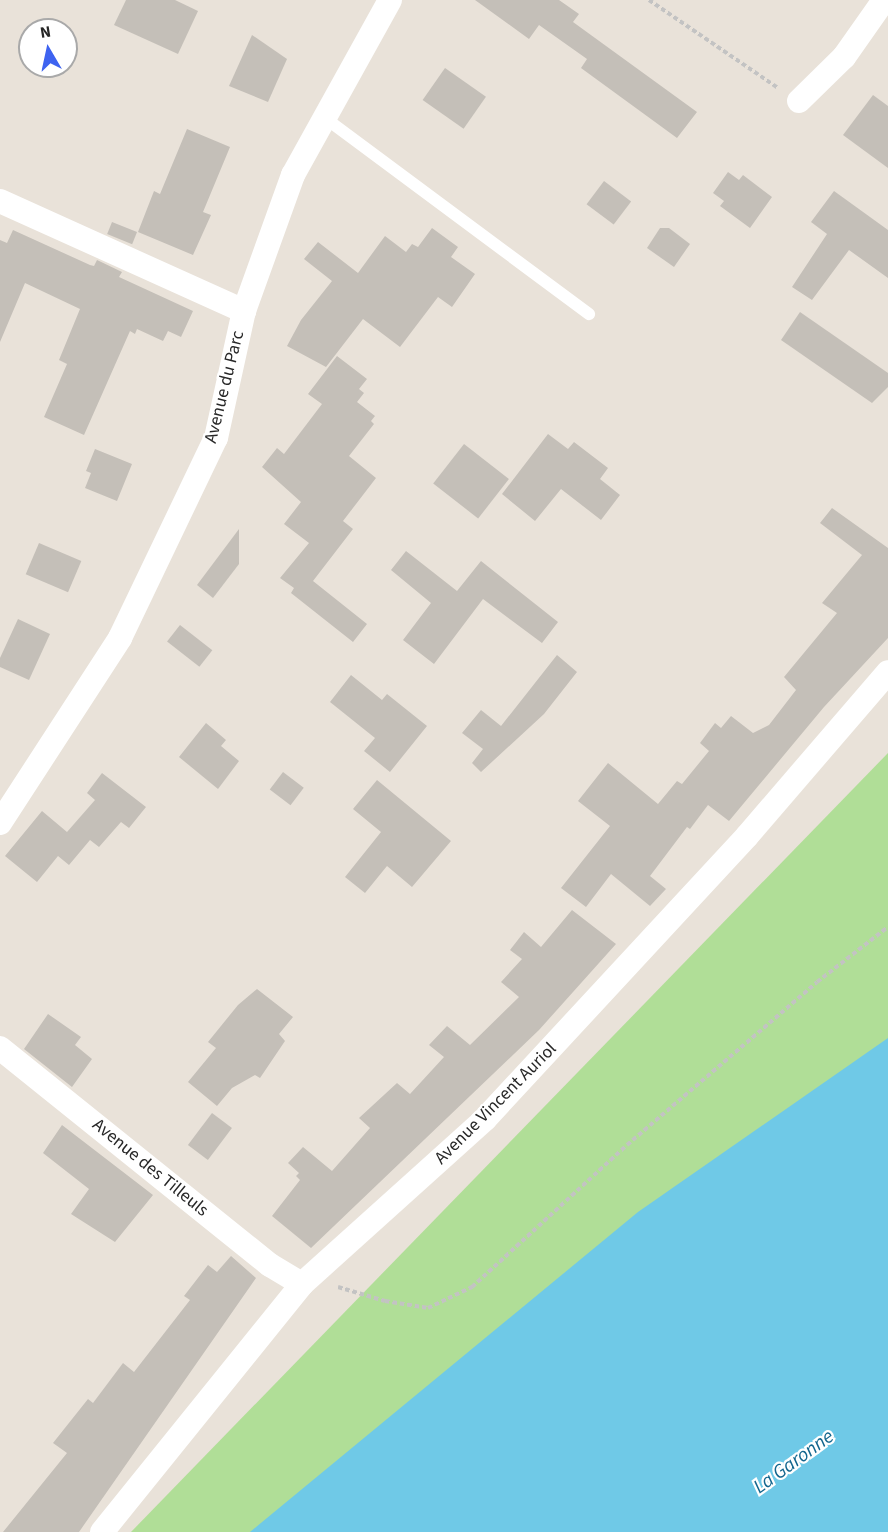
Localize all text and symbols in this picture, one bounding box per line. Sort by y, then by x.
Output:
north arrow [18,18,78,78]
text: N [39,21,52,44]
street label: Avenue du Parc [201,328,249,446]
street label: Avenue Vincent Auriol [431,1039,561,1169]
street label: Avenue des Tilleuls [88,1115,212,1221]
water label: La Garonne [749,1425,839,1499]

